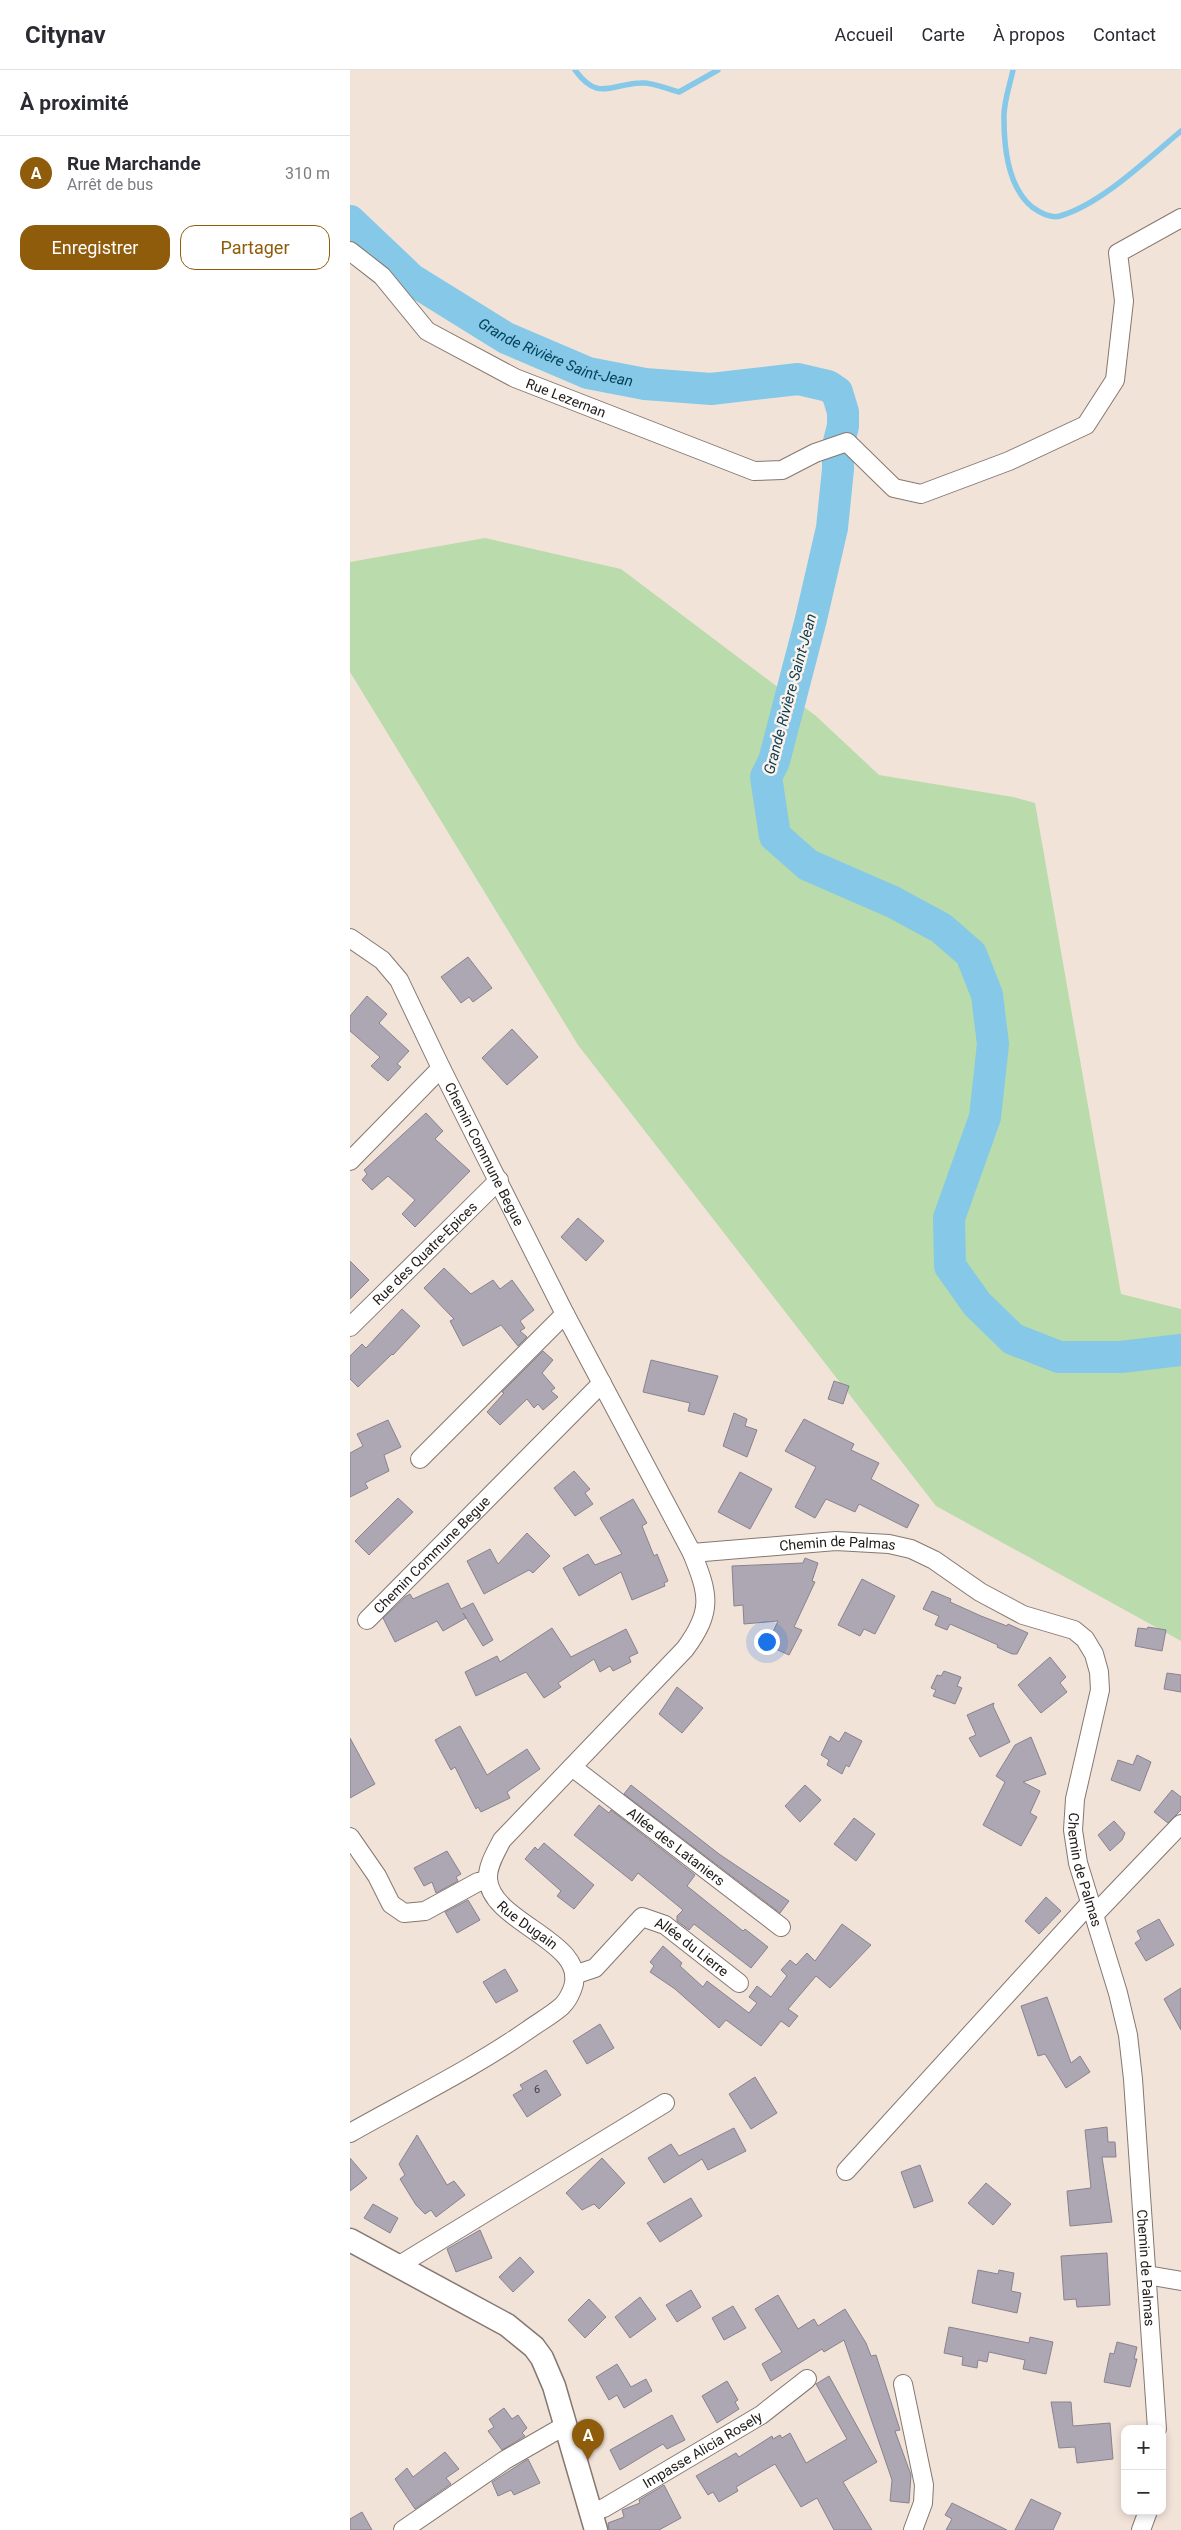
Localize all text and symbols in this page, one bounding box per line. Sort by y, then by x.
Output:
text: Citynav [25,21,106,49]
text: Accueil [835,24,893,45]
text: Carte [921,24,965,45]
text: À propos [993,24,1065,45]
text: Contact [1093,24,1156,45]
text: À proximité [20,91,129,115]
text: Rue Marchande [67,152,201,175]
text: A [31,164,41,183]
text: 310 m [285,164,330,183]
text: Arrêt de bus [67,175,153,194]
button: Enregistrer [20,225,170,270]
button: Partager [180,225,330,270]
water label: Grande Rivière Saint-Jean [475,314,635,391]
street label: Rue Lezernan [524,375,608,421]
water label: Grande Rivière Saint-Jean [760,612,820,776]
street label: Chemin Commune Begue [442,1080,527,1228]
street label: Rue des Quatre-Epices [369,1198,480,1308]
street label: Chemin Commune Begue [370,1493,493,1617]
street label: Chemin de Palmas [779,1533,897,1554]
your location [754,1629,780,1655]
street label: Allée des Lataniers [624,1804,728,1889]
street label: Chemin de Palmas [1065,1812,1105,1929]
street label: Rue Dugain [494,1897,561,1953]
street label: Allée du Lierre [653,1914,732,1980]
house number: 6 [534,2083,540,2096]
street label: Chemin de Palmas [1134,2209,1158,2327]
street label: Impasse Alicia Rosely [640,2408,765,2491]
pin: A [572,2419,604,2460]
map controls [1121,2425,1166,2515]
button: + [1121,2425,1166,2470]
button: − [1121,2470,1166,2515]

